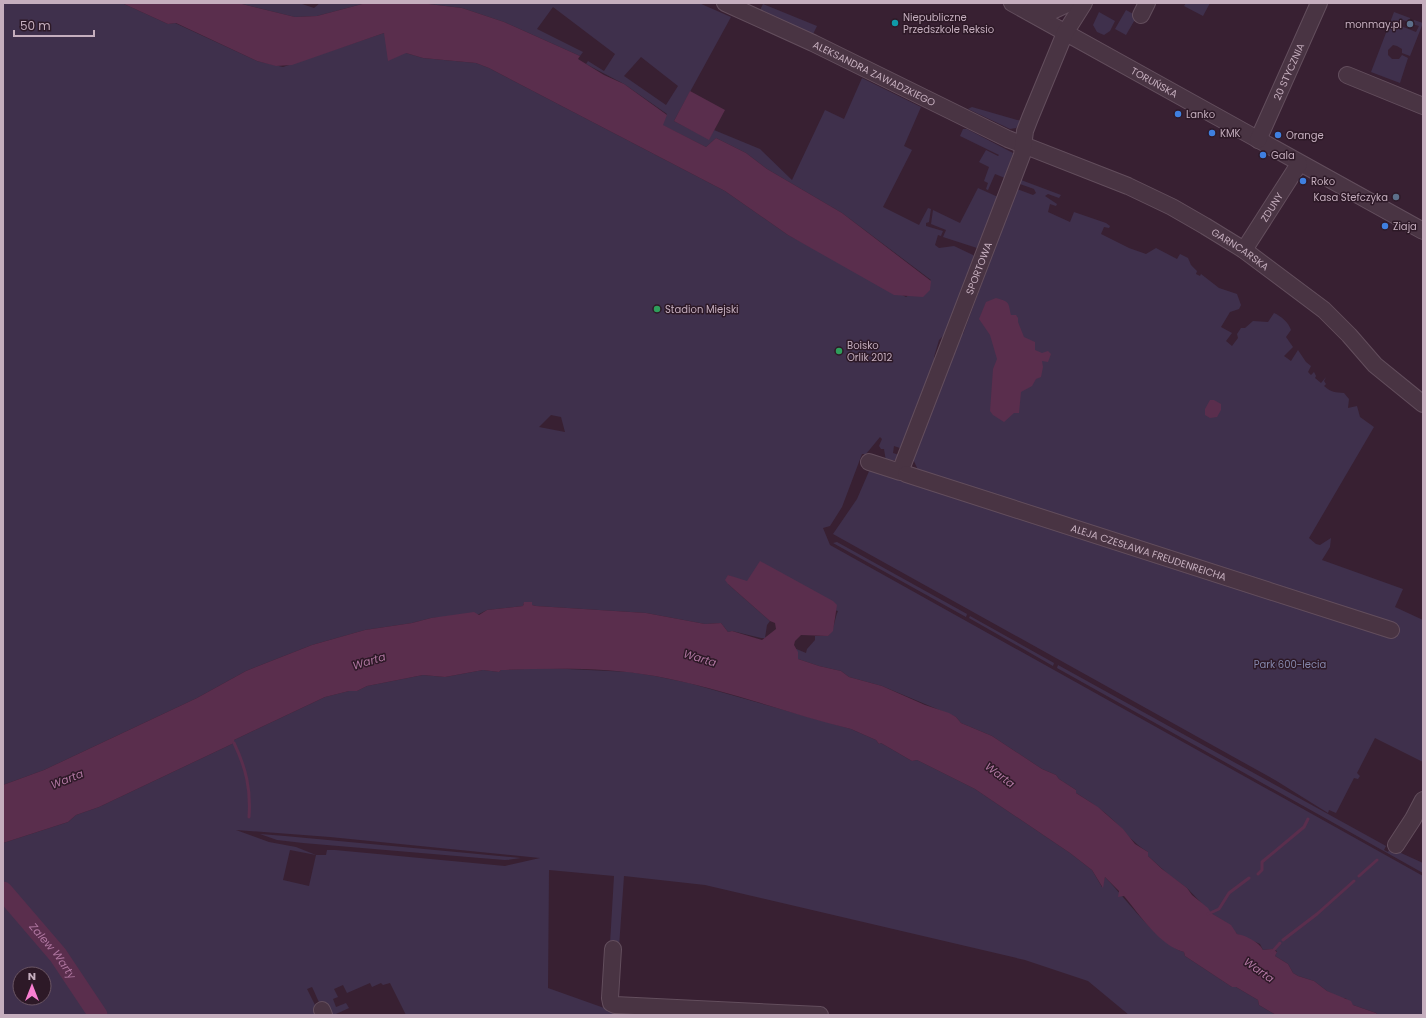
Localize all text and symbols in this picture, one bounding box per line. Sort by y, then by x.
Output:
place label: Niepubliczne Przedszkole Reksio [903,10,994,37]
scale bar [14,12,94,38]
text: 50 m [20,17,51,34]
place label: monmay.pl [1345,17,1402,32]
marker: Niepubliczne Przedszkole Reksio [890,18,900,28]
marker: monmay.pl [1405,19,1415,29]
street label: ALEKSANDRA ZAWADZKIEGO [810,37,938,110]
street label: 20 STYCZNIA [1269,40,1308,103]
street label: TORUŃSKA [1128,63,1181,101]
place label: Lanko [1186,107,1215,122]
marker: Lanko [1173,109,1183,119]
place label: KMK [1220,126,1241,141]
marker: KMK [1207,128,1217,138]
place label: Orange [1286,128,1324,143]
marker: Orange [1273,130,1283,140]
place label: Gala [1271,148,1295,163]
marker: Gala [1258,150,1268,160]
place label: Roko [1311,174,1335,189]
marker: Roko [1298,176,1308,186]
street label: ZDUNY [1257,189,1287,225]
place label: Kasa Stefczyka [1313,190,1388,205]
marker: Kasa Stefczyka [1391,192,1401,202]
place label: Ziaja [1393,219,1417,234]
marker: Ziaja [1380,221,1390,231]
street label: GARNCARSKA [1209,224,1273,274]
street label: SPORTOWA [961,239,996,297]
place label: Stadion Miejski [665,302,739,317]
marker: Stadion Miejski [652,304,662,314]
place label: Boisko Orlik 2012 [847,338,893,365]
marker: Boisko Orlik 2012 [834,346,844,356]
street label: ALEJA CZESŁAWA FREUDENREICHA [1069,520,1229,584]
water label: Warta [682,645,719,671]
water label: Warta [351,648,388,674]
park label: Park 600-lecia [1254,657,1326,672]
water label: Warta [982,758,1019,792]
water label: Warta [48,765,86,793]
water label: Zalew Warty [25,918,80,983]
water label: Warta [1241,954,1278,987]
north arrow [12,966,52,1006]
text: N [28,968,36,984]

